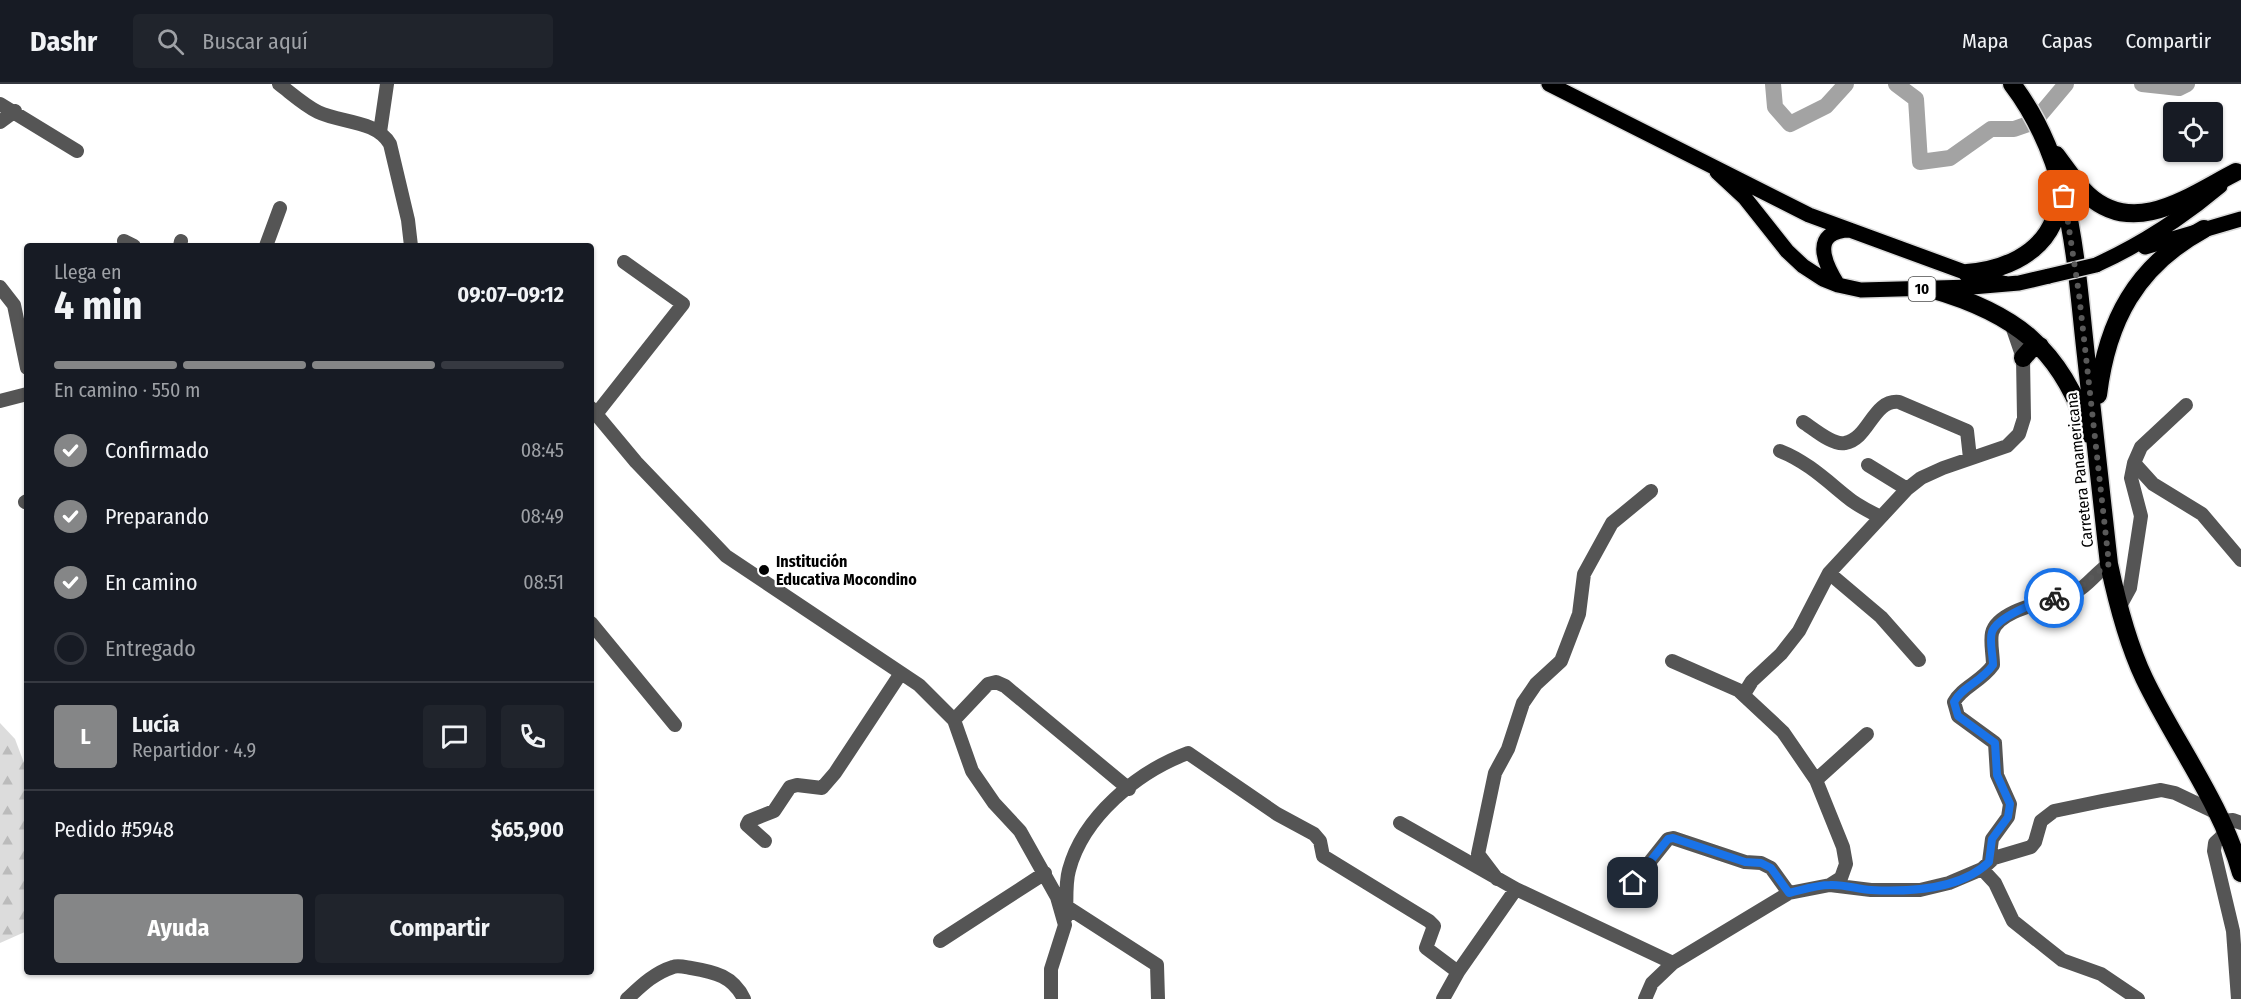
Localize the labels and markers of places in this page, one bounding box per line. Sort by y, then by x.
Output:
pin [2038,170,2089,221]
place label: Institución Educativa Mocondino [776,552,917,589]
marker: Institución Educativa Mocondino [757,563,771,577]
pin [1607,857,1658,908]

